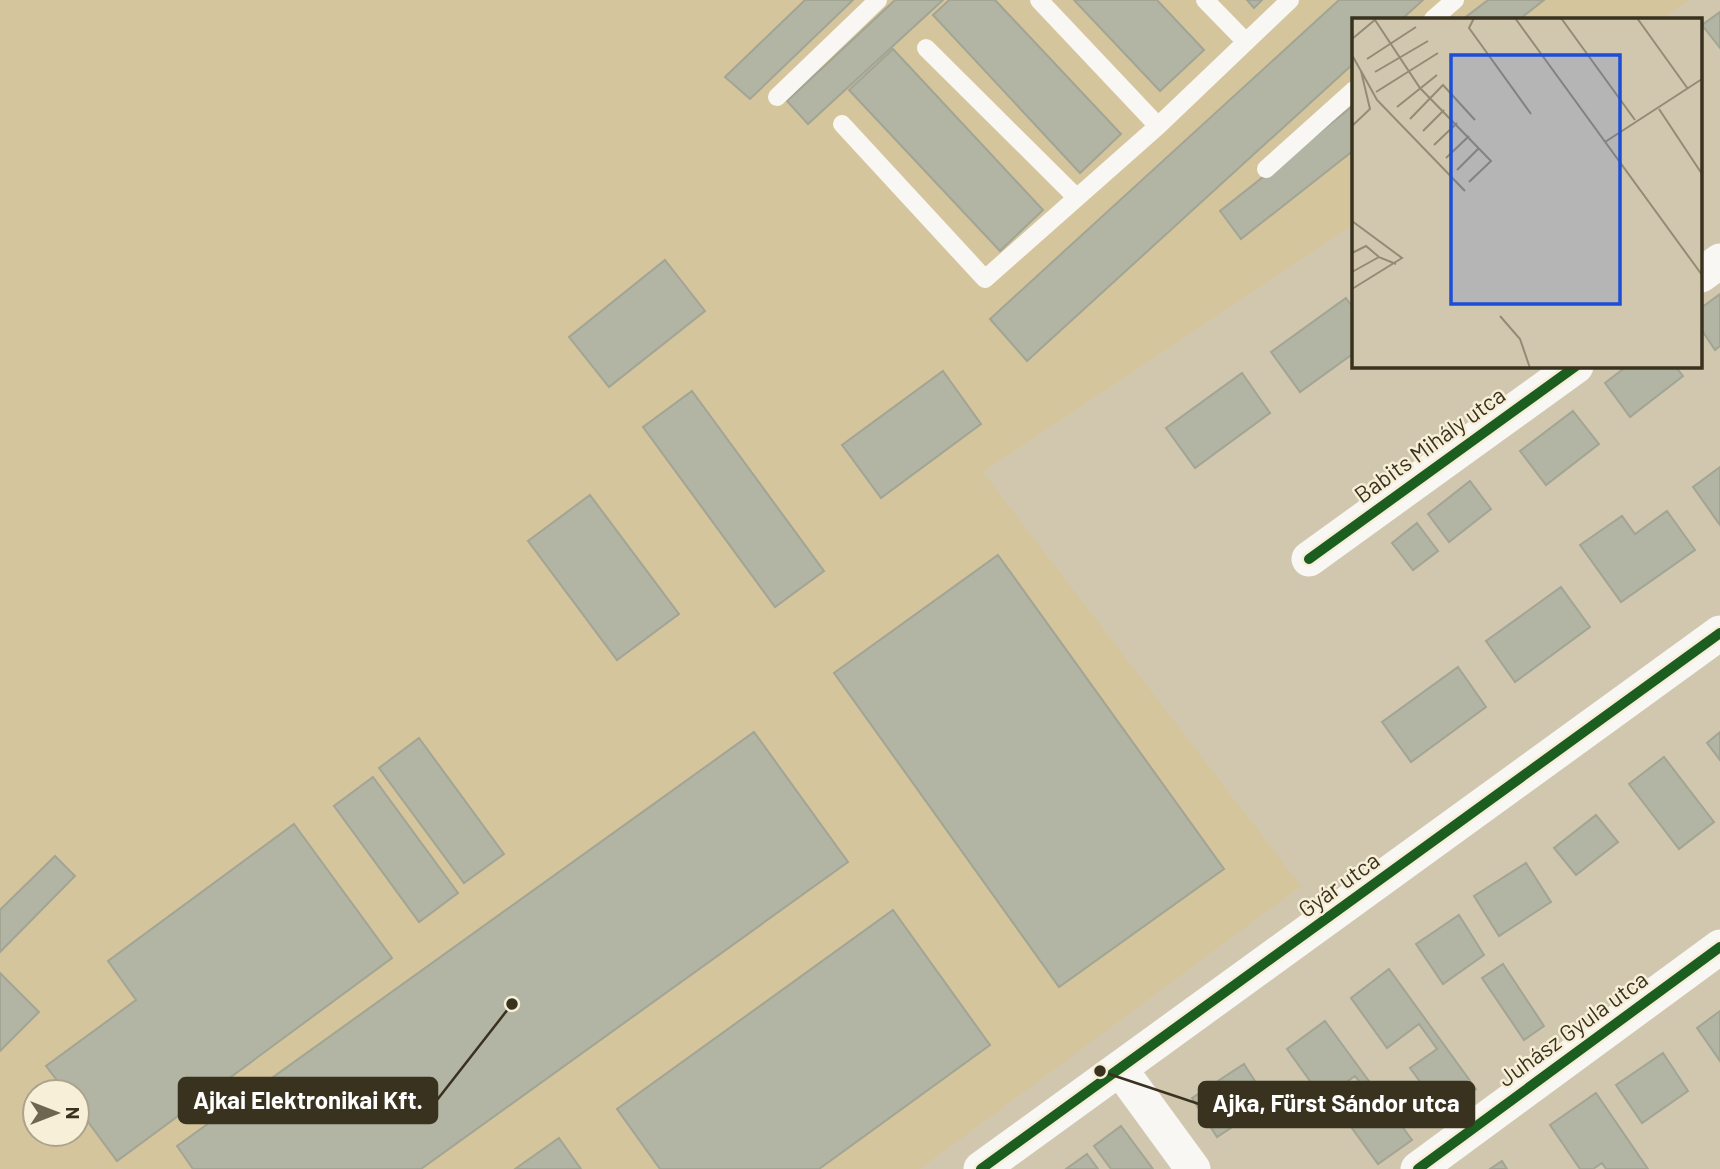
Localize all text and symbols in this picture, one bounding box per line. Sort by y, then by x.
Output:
inset map [1352,18,1702,368]
street label: Babits Mihály utca [1349,380,1510,508]
street label: Gyár utca [1292,845,1384,923]
street label: Juhász Gyula utca [1492,964,1653,1092]
north arrow [21,1078,91,1148]
callout: Ajkai Elektronikai Kft. [179,1078,437,1123]
callout: Ajka, Fürst Sándor utca [1199,1082,1474,1127]
text: Ajkai Elektronikai Kft. [193,1085,423,1114]
text: Ajka, Fürst Sándor utca [1212,1088,1460,1117]
text: N [62,1107,85,1119]

